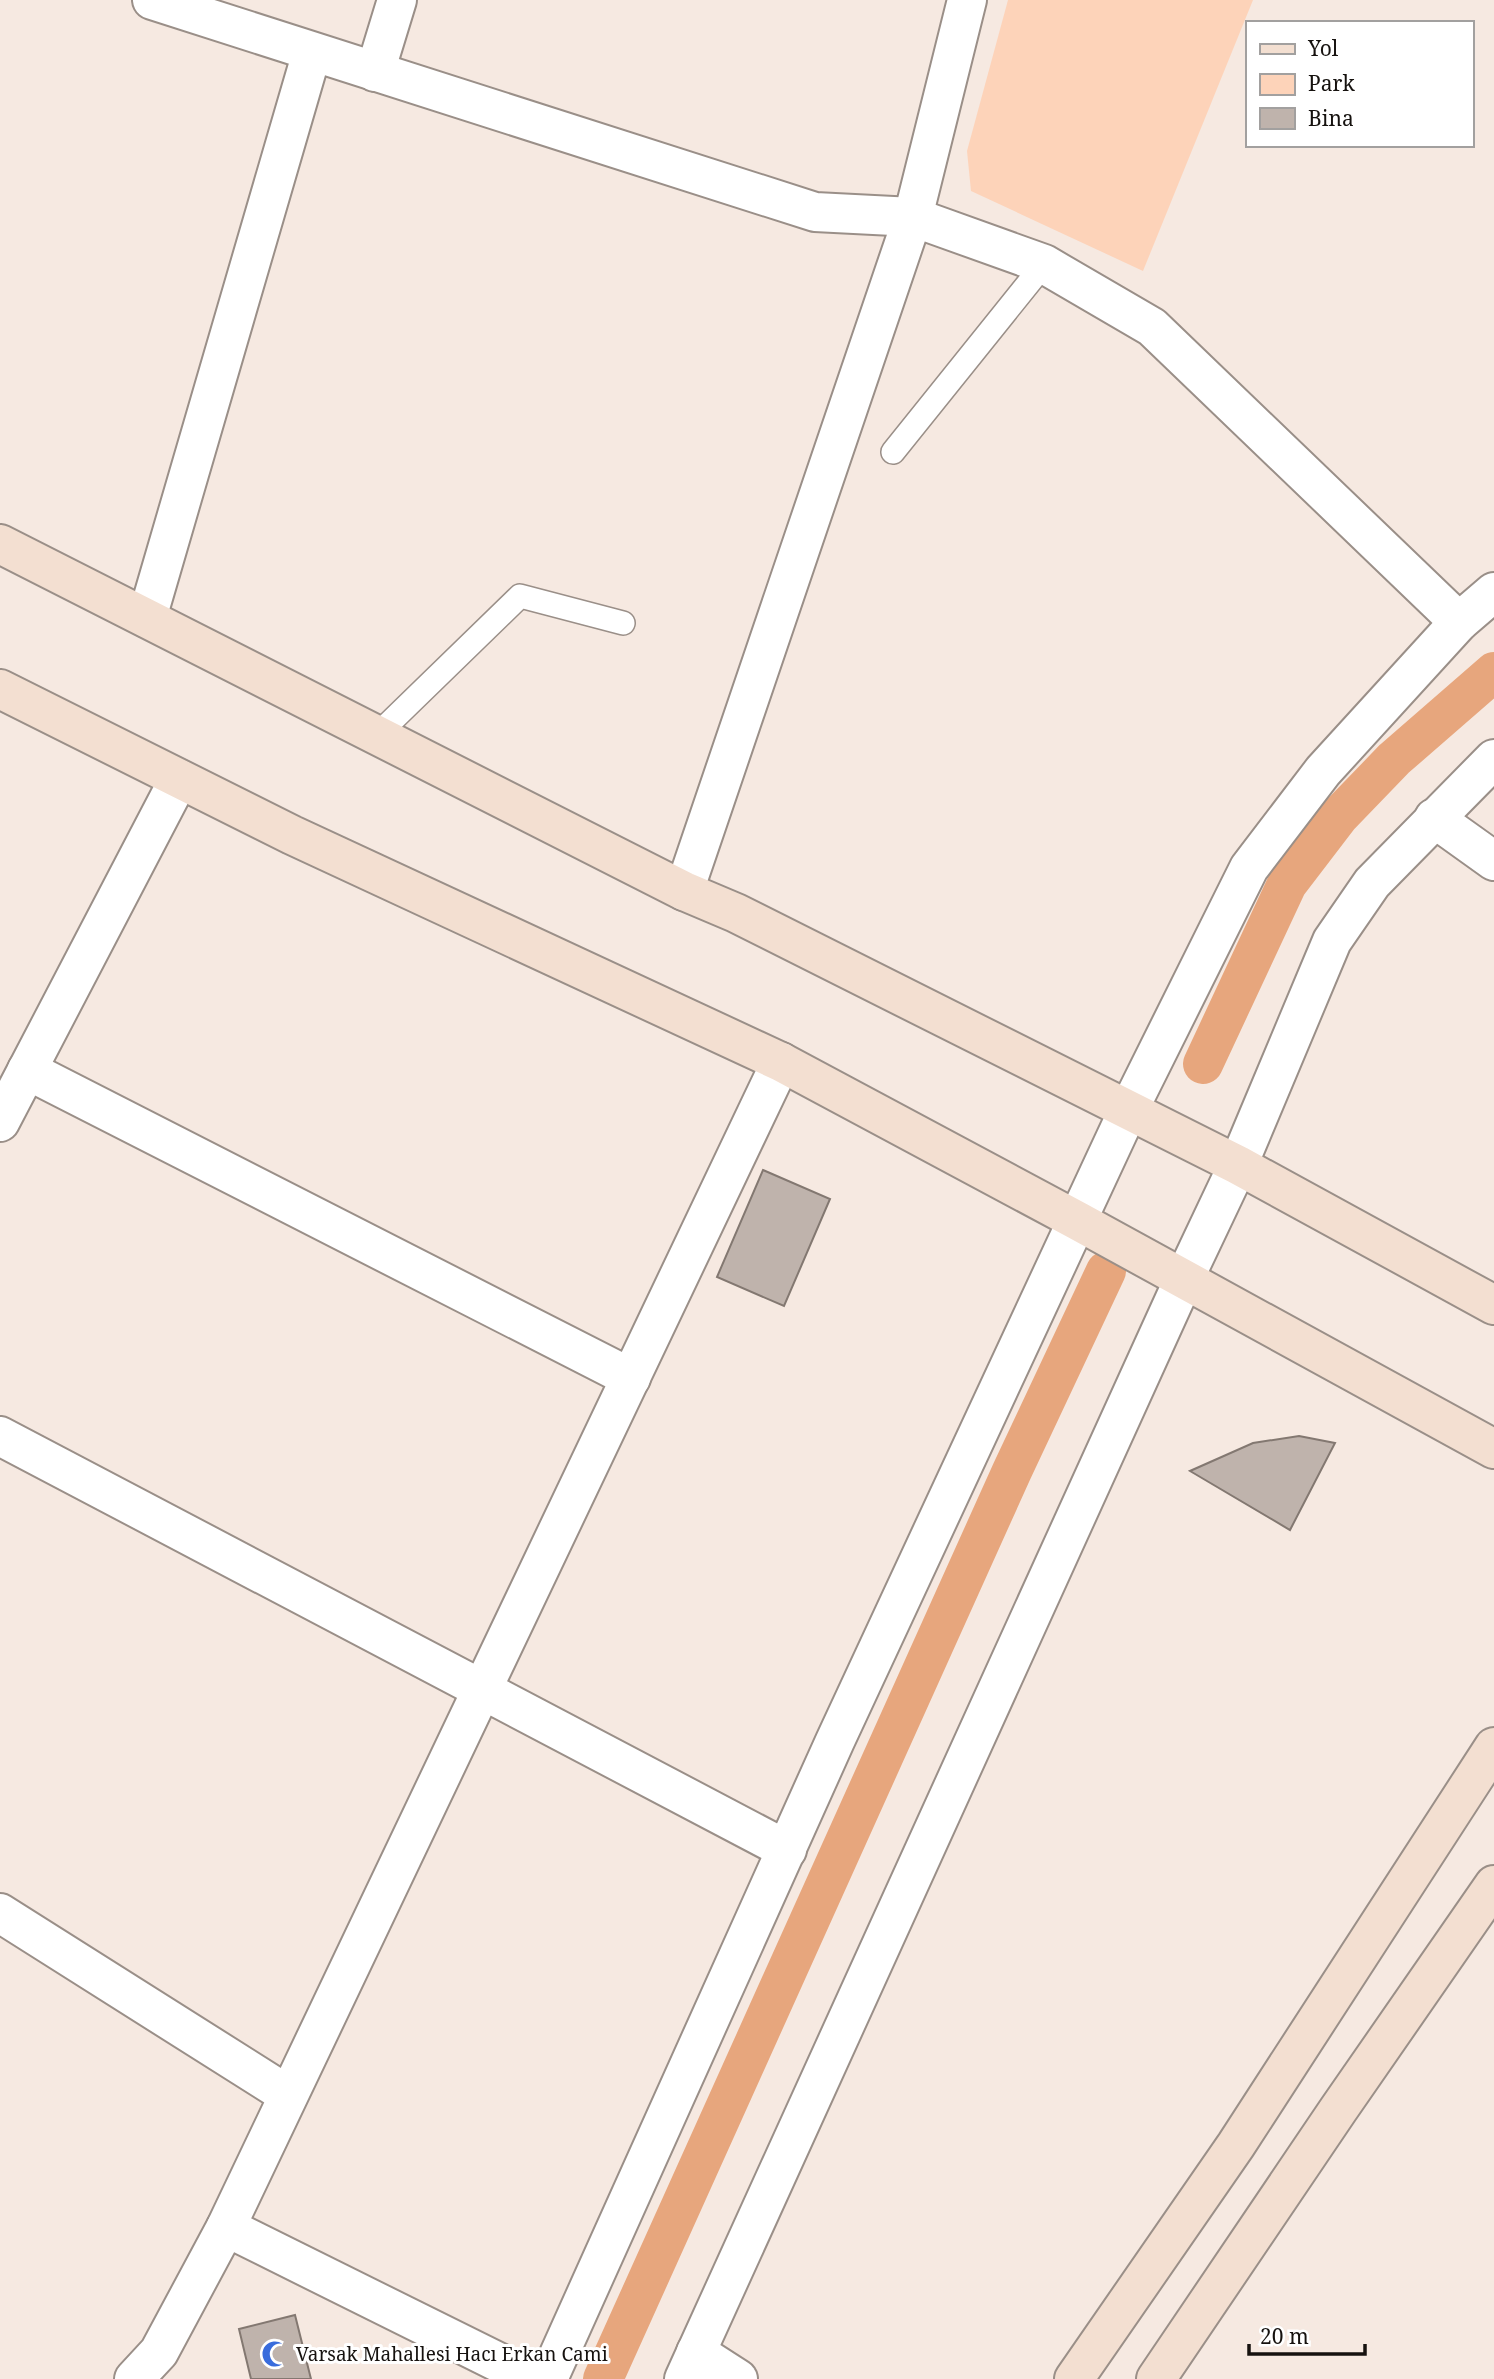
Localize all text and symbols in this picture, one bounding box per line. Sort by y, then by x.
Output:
legend [1246,21,1473,147]
text: Yol [1307,34,1339,62]
text: Park [1308,69,1355,97]
text: Bina [1308,104,1354,132]
scale bar [1249,2312,1364,2356]
text: 20 m [1260,2322,1309,2350]
mosque icon: Varsak Mahallesi Hacı Erkan Cami [260,2339,290,2369]
place label: Varsak Mahallesi Hacı Erkan Cami [296,2341,608,2367]

